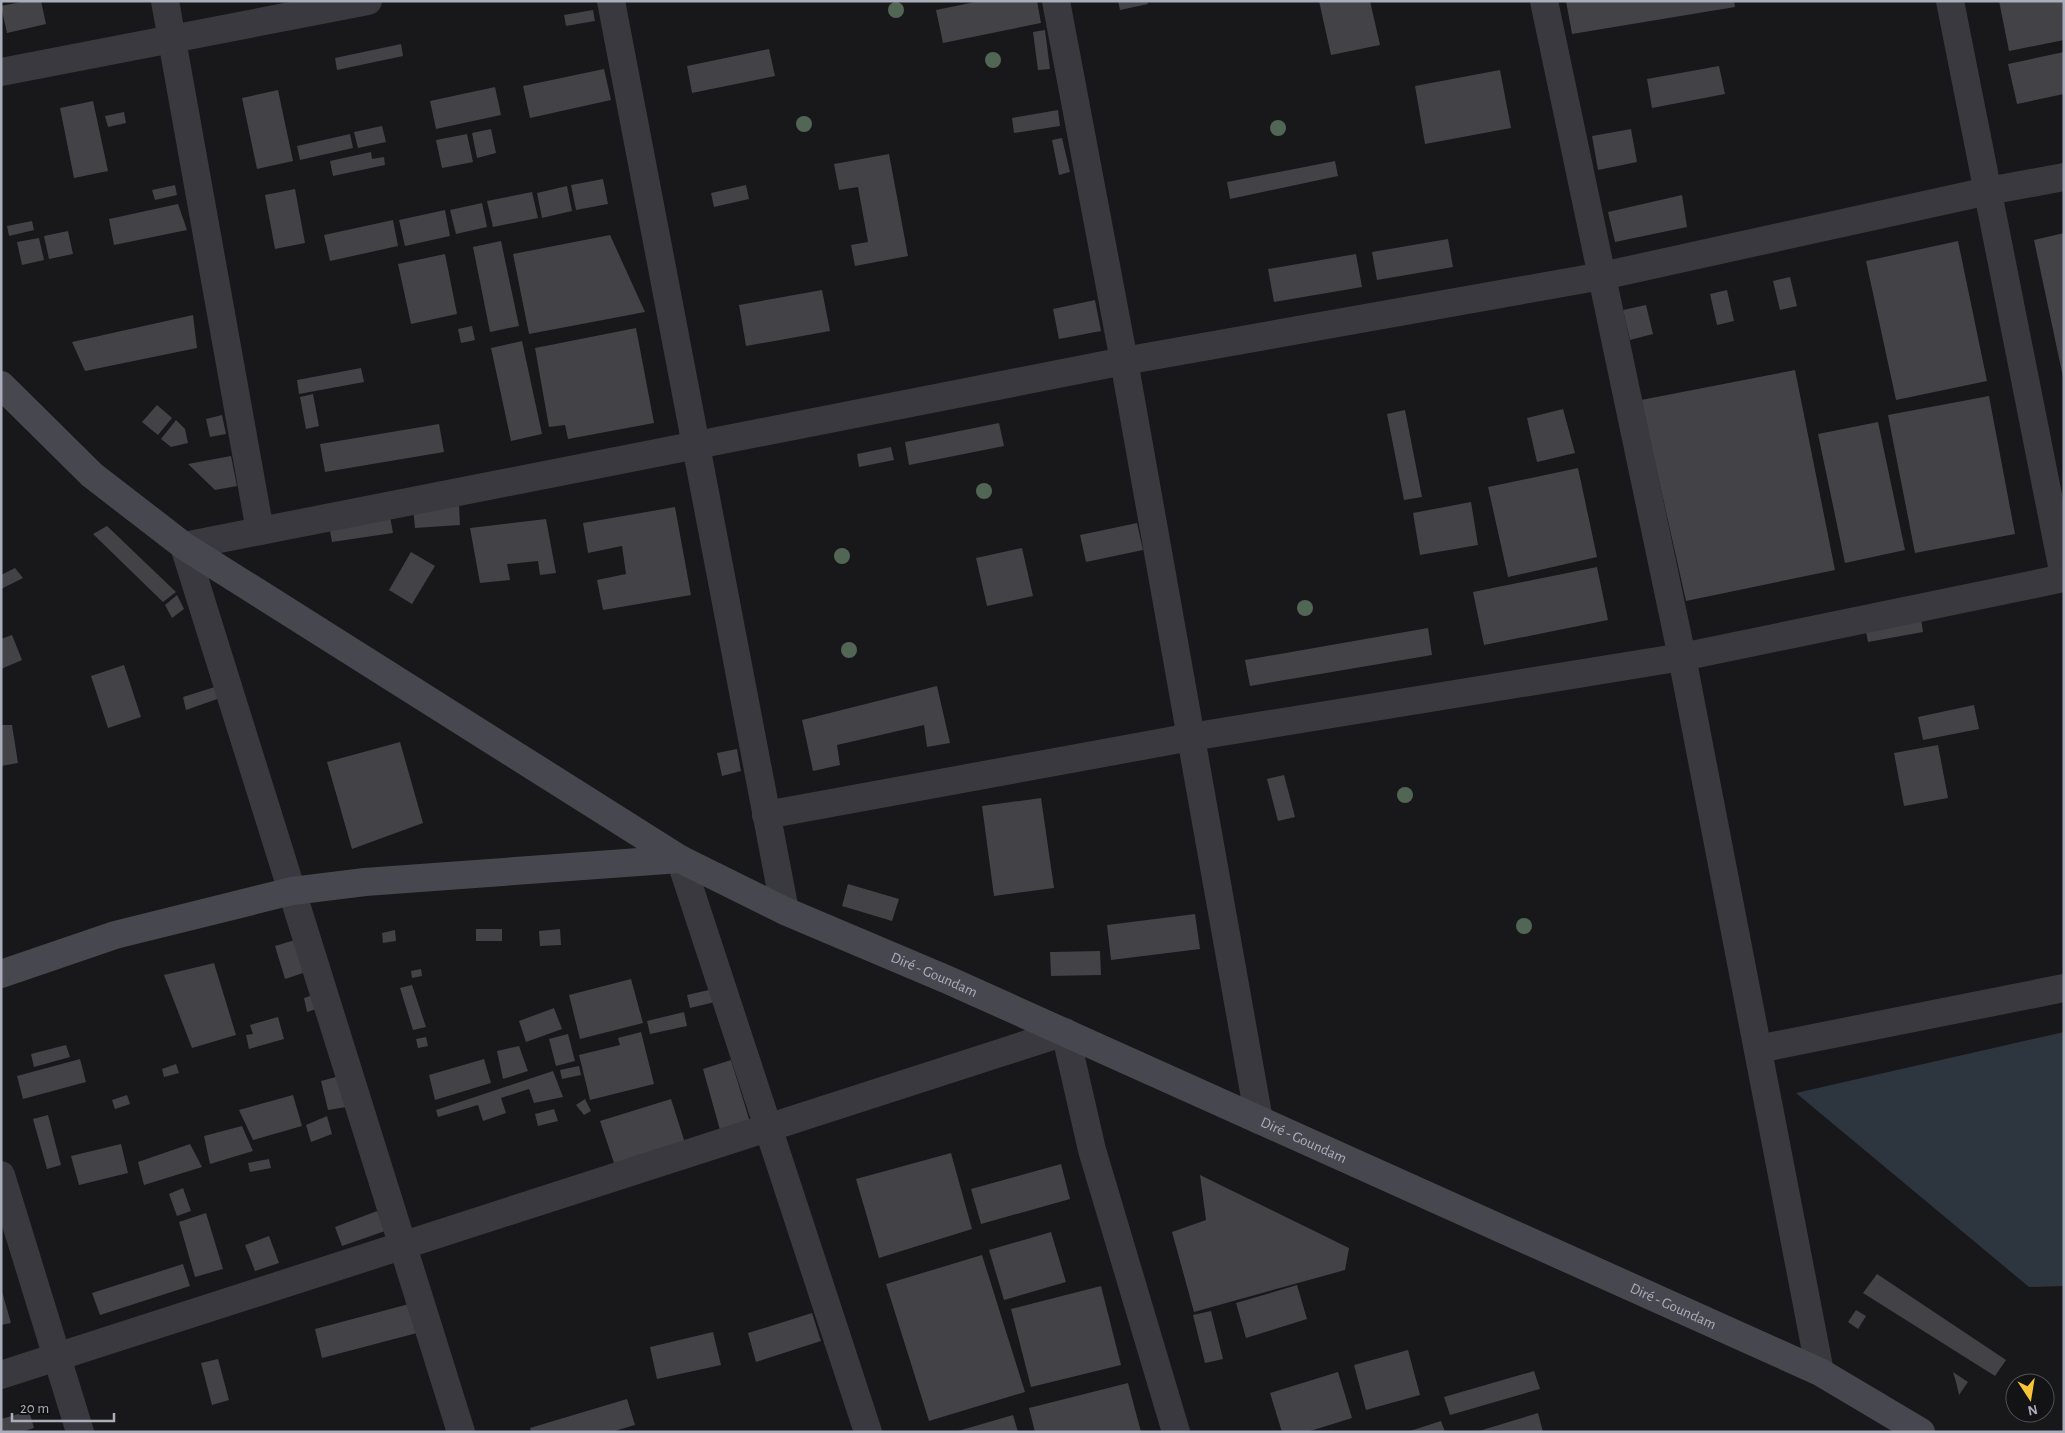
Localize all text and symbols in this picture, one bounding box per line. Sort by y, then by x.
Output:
street label: Diré - Goundam [889,950,980,1000]
street label: Diré - Goundam [1258,1115,1349,1166]
street label: Diré - Goundam [1628,1281,1718,1332]
north arrow [2005,1373,2055,1423]
scale bar [12,1390,115,1422]
text: 20 m [20,1401,49,1416]
text: N [2026,1402,2039,1418]

